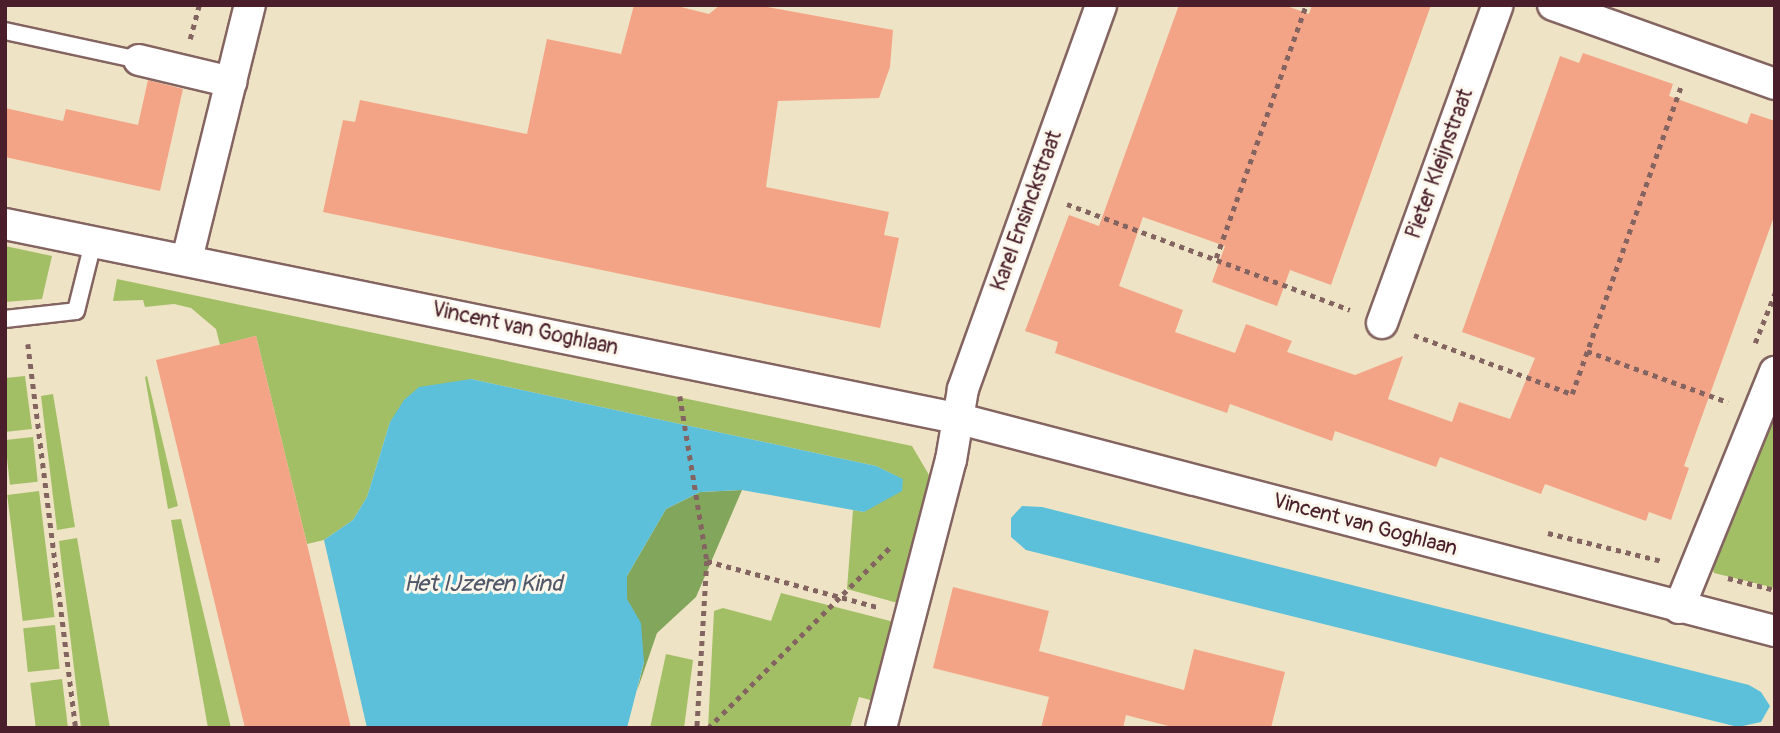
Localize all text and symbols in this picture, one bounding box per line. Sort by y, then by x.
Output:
street label: Pieter Kleijnstraat [1401,86,1479,242]
street label: Karel Ensinckstraat [986,127,1068,295]
street label: Vincent van Goghlaan [429,297,621,361]
street label: Vincent van Goghlaan [1270,488,1460,562]
water label: Het IJzeren Kind [404,570,562,598]

